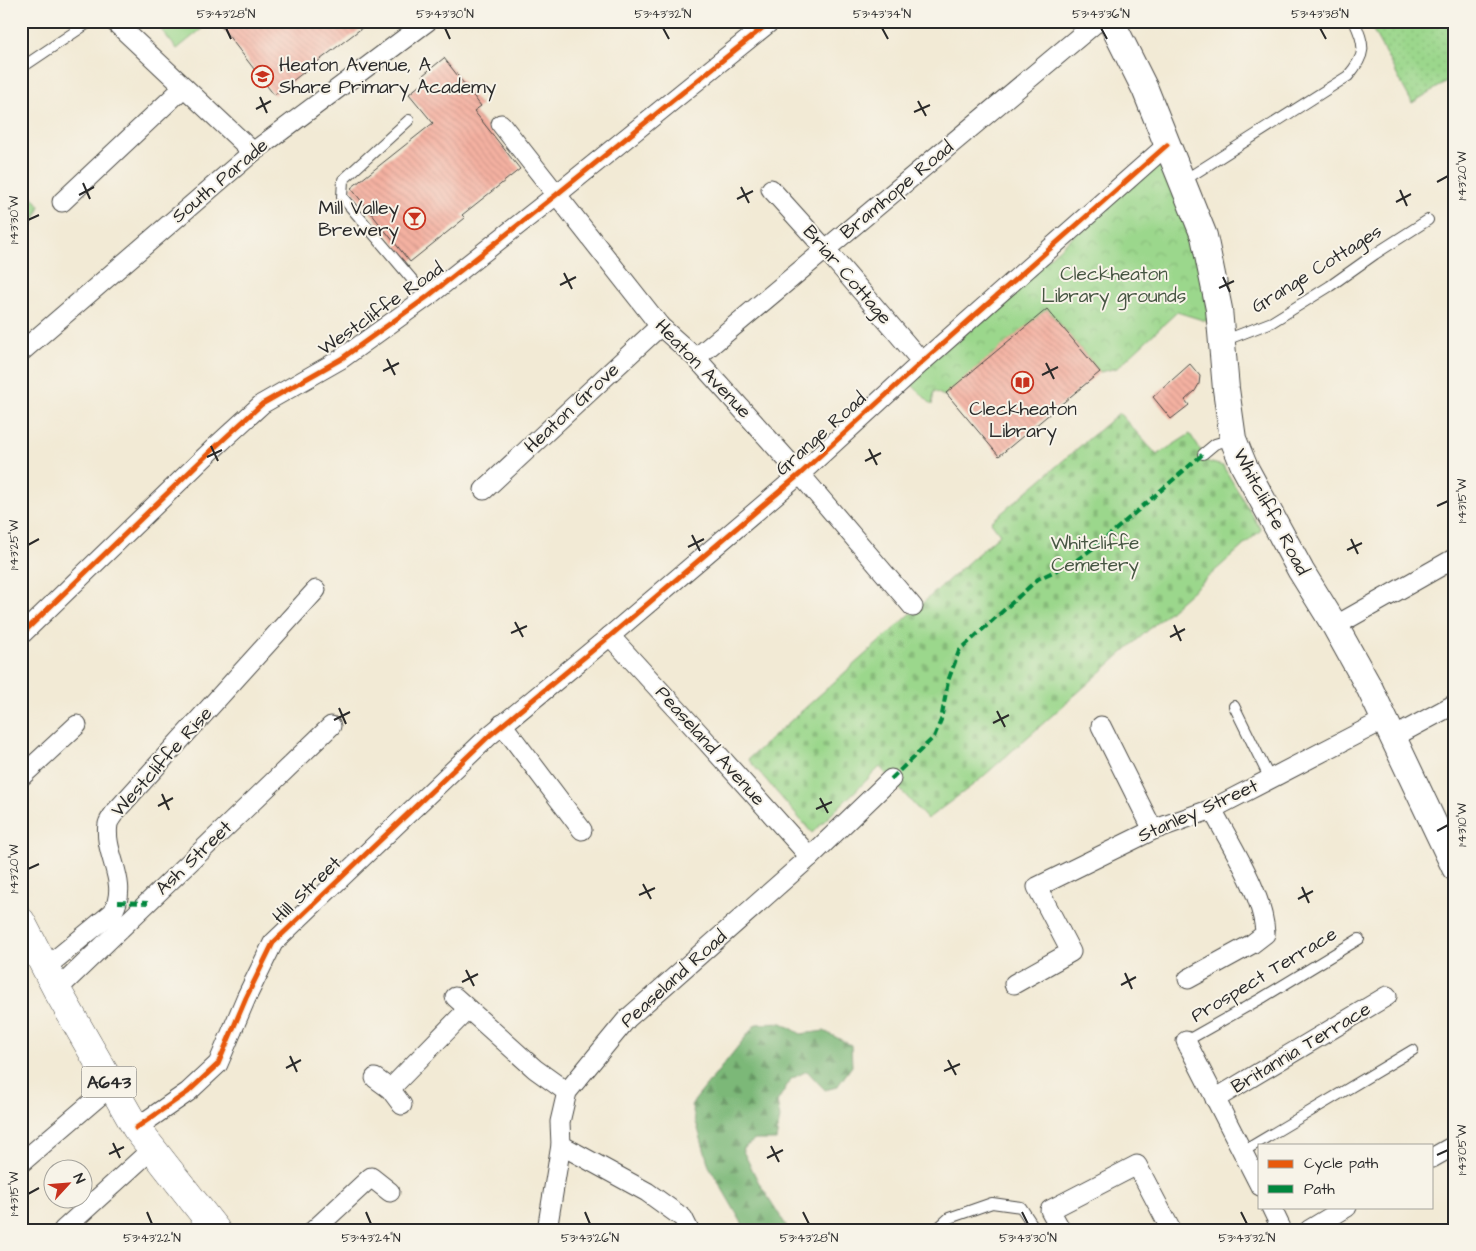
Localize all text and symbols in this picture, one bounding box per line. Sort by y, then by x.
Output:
text: 53°43'28"N [197,6,256,23]
text: 53°43'30"N [416,6,474,23]
text: 53°43'32"N [635,6,692,23]
text: 53°43'34"N [853,6,912,23]
text: 53°43'36"N [1072,6,1130,23]
text: 53°43'38"N [1291,6,1349,23]
place label: Heaton Avenue, A Share Primary Academy [279,52,497,102]
school or university icon: Heaton Avenue, A Share Primary Academy [251,64,275,88]
street label: South Parade [166,132,274,230]
street label: Bramhope Road [834,134,960,246]
text: 1°43'20"W [1454,151,1471,200]
text: 1°43'30"W [6,195,23,244]
place label: Mill Valley Brewery [318,195,400,245]
bar icon: Mill Valley Brewery [403,207,427,231]
street label: Grange Cottages [1247,218,1388,321]
street label: Briar Cottage [795,219,898,331]
street label: Westcliffe Road [313,256,449,362]
park label: Cleckheaton Library grounds [1042,261,1186,311]
street label: Heaton Avenue [649,313,757,425]
street label: Heaton Grove [518,357,626,459]
library icon: Cleckheaton Library [1011,371,1035,395]
street label: Grange Road [770,386,873,483]
place label: Cleckheaton Library [969,396,1077,446]
street label: Whitcliffe Road [1226,444,1316,580]
text: 1°43'15"W [1454,478,1471,523]
text: 1°43'25"W [6,519,23,570]
park label: Whitcliffe Cemetery [1051,530,1139,580]
street label: Peaseland Avenue [649,680,771,812]
street label: Westcliffe Rise [105,701,219,823]
street label: Stanley Street [1134,772,1263,850]
text: 1°43'10"W [1454,802,1471,847]
street label: Ash Street [150,814,239,902]
text: 1°43'20"W [6,844,23,893]
street label: Hill Street [266,850,348,930]
street label: Prospect Terrace [1186,921,1342,1029]
street label: Peaseland Road [615,924,733,1034]
street label: Britannia Terrace [1226,996,1376,1100]
road number: A643 [82,1066,136,1098]
text: 1°43'05"W [1454,1124,1471,1175]
legend [1258,1144,1434,1208]
text: Cycle path [1304,1153,1379,1175]
north arrow [42,1158,92,1208]
text: N [68,1170,90,1187]
text: 1°43'15"W [6,1171,23,1216]
text: Path [1304,1179,1335,1200]
text: 53°43'22"N [123,1230,181,1247]
text: 53°43'24"N [342,1230,401,1247]
text: 53°43'26"N [561,1230,620,1247]
text: 53°43'28"N [780,1230,839,1247]
text: 53°43'30"N [999,1230,1057,1247]
text: 53°43'32"N [1219,1230,1276,1247]

